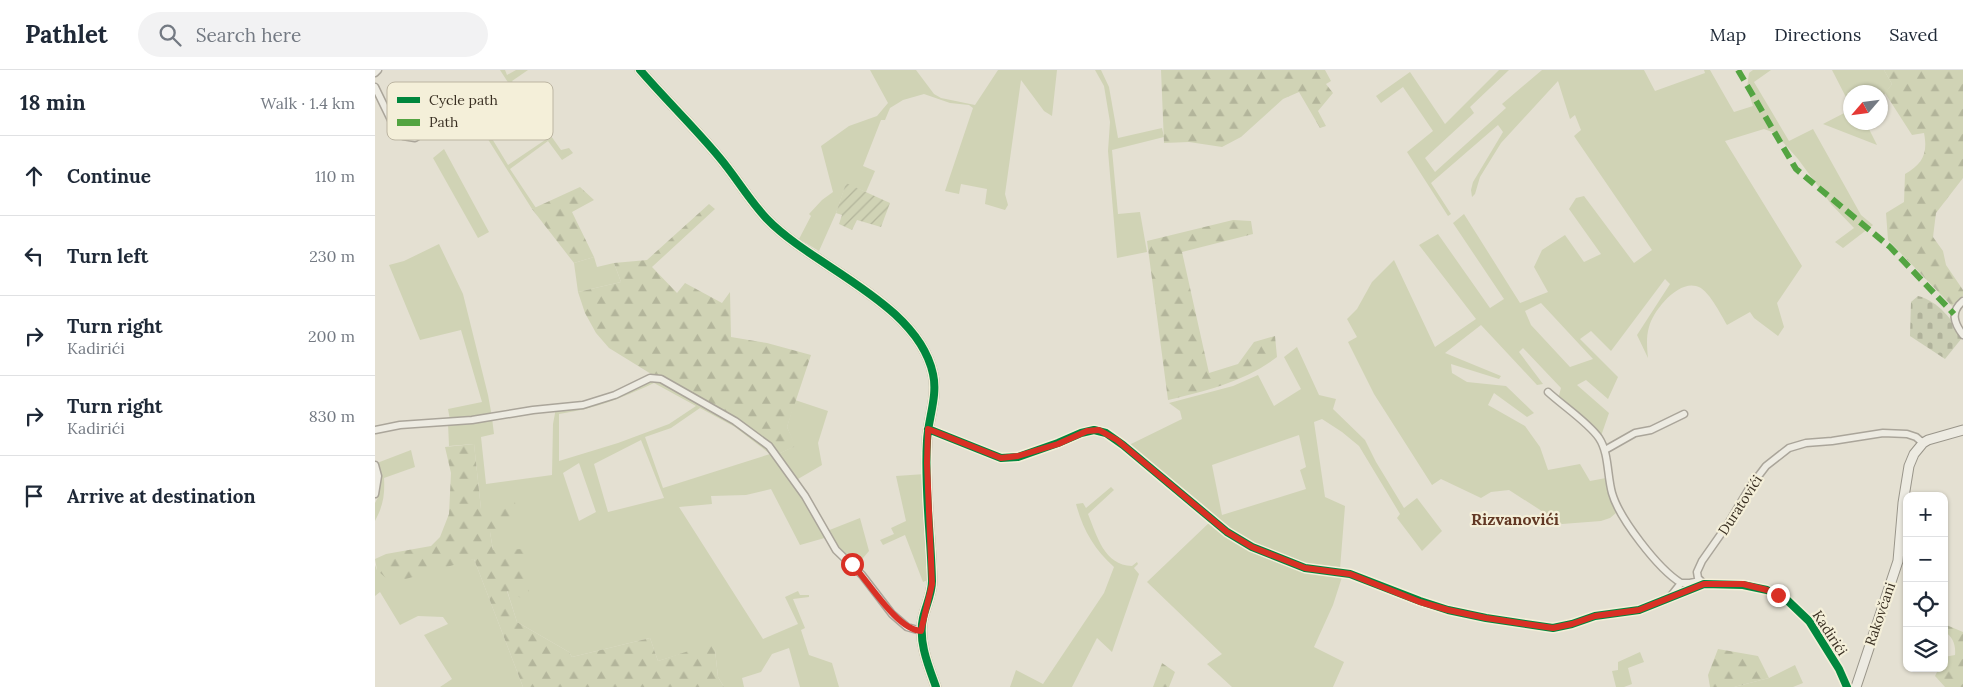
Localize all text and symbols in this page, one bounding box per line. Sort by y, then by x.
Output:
search box [138,12,488,57]
text: Pathlet [25,19,108,50]
icon: search [156,21,184,49]
text: Search here [196,23,301,47]
text: Map [1710,23,1746,46]
text: Directions [1774,23,1861,46]
text: Saved [1889,23,1938,46]
legend [387,82,553,140]
north arrow [1843,85,1888,130]
text: 18 min [20,89,86,116]
text: Cycle path [429,91,498,109]
text: Walk · 1.4 km [261,93,355,113]
text: Path [429,113,458,131]
icon: ahead [20,162,48,190]
text: Continue [67,164,151,188]
text: 110 m [315,166,355,186]
icon: left [20,242,48,270]
text: Turn left [67,244,148,268]
text: 230 m [309,246,355,266]
text: Turn right [67,314,163,338]
icon: right [20,322,48,350]
text: 200 m [308,326,355,346]
text: Kadirići [67,338,125,358]
text: Turn right [67,394,163,418]
icon: right [20,402,48,430]
text: 830 m [309,406,355,426]
text: Kadirići [67,418,125,438]
street label: Duratovići [1714,472,1766,538]
icon: arrive [20,482,48,510]
text: Arrive at destination [67,484,256,508]
map controls [1903,492,1948,672]
button: + [1903,492,1948,537]
district label: Rizvanovići [1471,509,1559,529]
button: − [1903,537,1948,582]
route start [841,553,864,576]
street label: Rakovčani [1861,580,1899,648]
button: locate [1903,582,1948,627]
route end [1767,584,1790,607]
street label: Kadirići [1809,607,1851,659]
button: layers [1903,627,1948,672]

